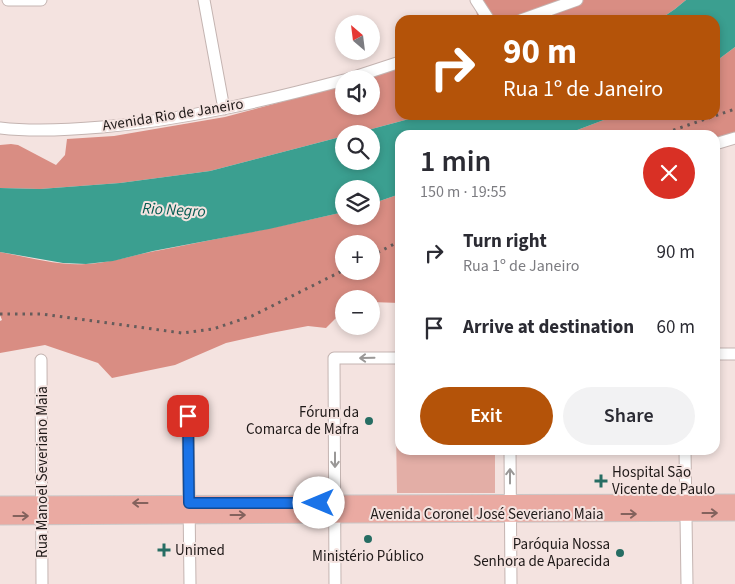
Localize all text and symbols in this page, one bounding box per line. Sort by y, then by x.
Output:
north arrow [335,15,380,60]
map controls [335,15,380,335]
text: 90 m [503,27,577,77]
icon: right [420,35,485,100]
button: sound [335,70,380,115]
text: Rua 1º de Janeiro [503,73,663,105]
street label: Avenida Rio de Janeiro [101,93,245,137]
button: search [335,125,380,170]
text: 1 min [420,140,491,183]
button: close [643,147,695,199]
button: layers [335,180,380,225]
text: 150 m · 19:55 [420,181,507,203]
water label: Rio Negro [142,197,206,223]
text: Turn right [463,228,547,255]
button: + [335,235,380,280]
icon: right [420,239,448,267]
text: 90 m [657,239,695,266]
text: Rua 1º de Janeiro [463,255,580,277]
button: − [335,290,380,335]
icon: arrive [420,314,448,342]
text: Arrive at destination [463,314,634,341]
text: 60 m [657,314,695,341]
one-way arrow [359,353,376,363]
street label: Rua Manoel Severiano Maia [32,386,53,558]
button: Exit [420,387,553,445]
button: Share [563,387,695,445]
pin [167,395,209,437]
icon: arrive [174,402,202,430]
place label: Fórum da Comarca de Mafra [246,402,359,440]
marker: Fórum da Comarca de Mafra [363,415,375,427]
one-way arrow [330,451,340,467]
place label: Hospital São Vicente de Paulo [612,462,715,500]
one-way arrow [505,468,515,484]
marker: Hospital São Vicente de Paulo [594,474,608,488]
position arrow [292,476,344,528]
one-way arrow [132,498,148,508]
street label: Avenida Coronel José Severiano Maia [371,504,604,525]
one-way arrow [702,508,718,518]
one-way arrow [620,509,637,519]
one-way arrow [230,511,246,520]
one-way arrow [13,512,29,521]
marker: Ministério Público [362,533,374,545]
place label: Paróquia Nossa Senhora de Aparecida [473,534,610,572]
place label: Unimed [175,540,225,561]
marker: Unimed [157,543,171,557]
place label: Ministério Público [312,546,424,567]
marker: Paróquia Nossa Senhora de Aparecida [614,547,626,559]

